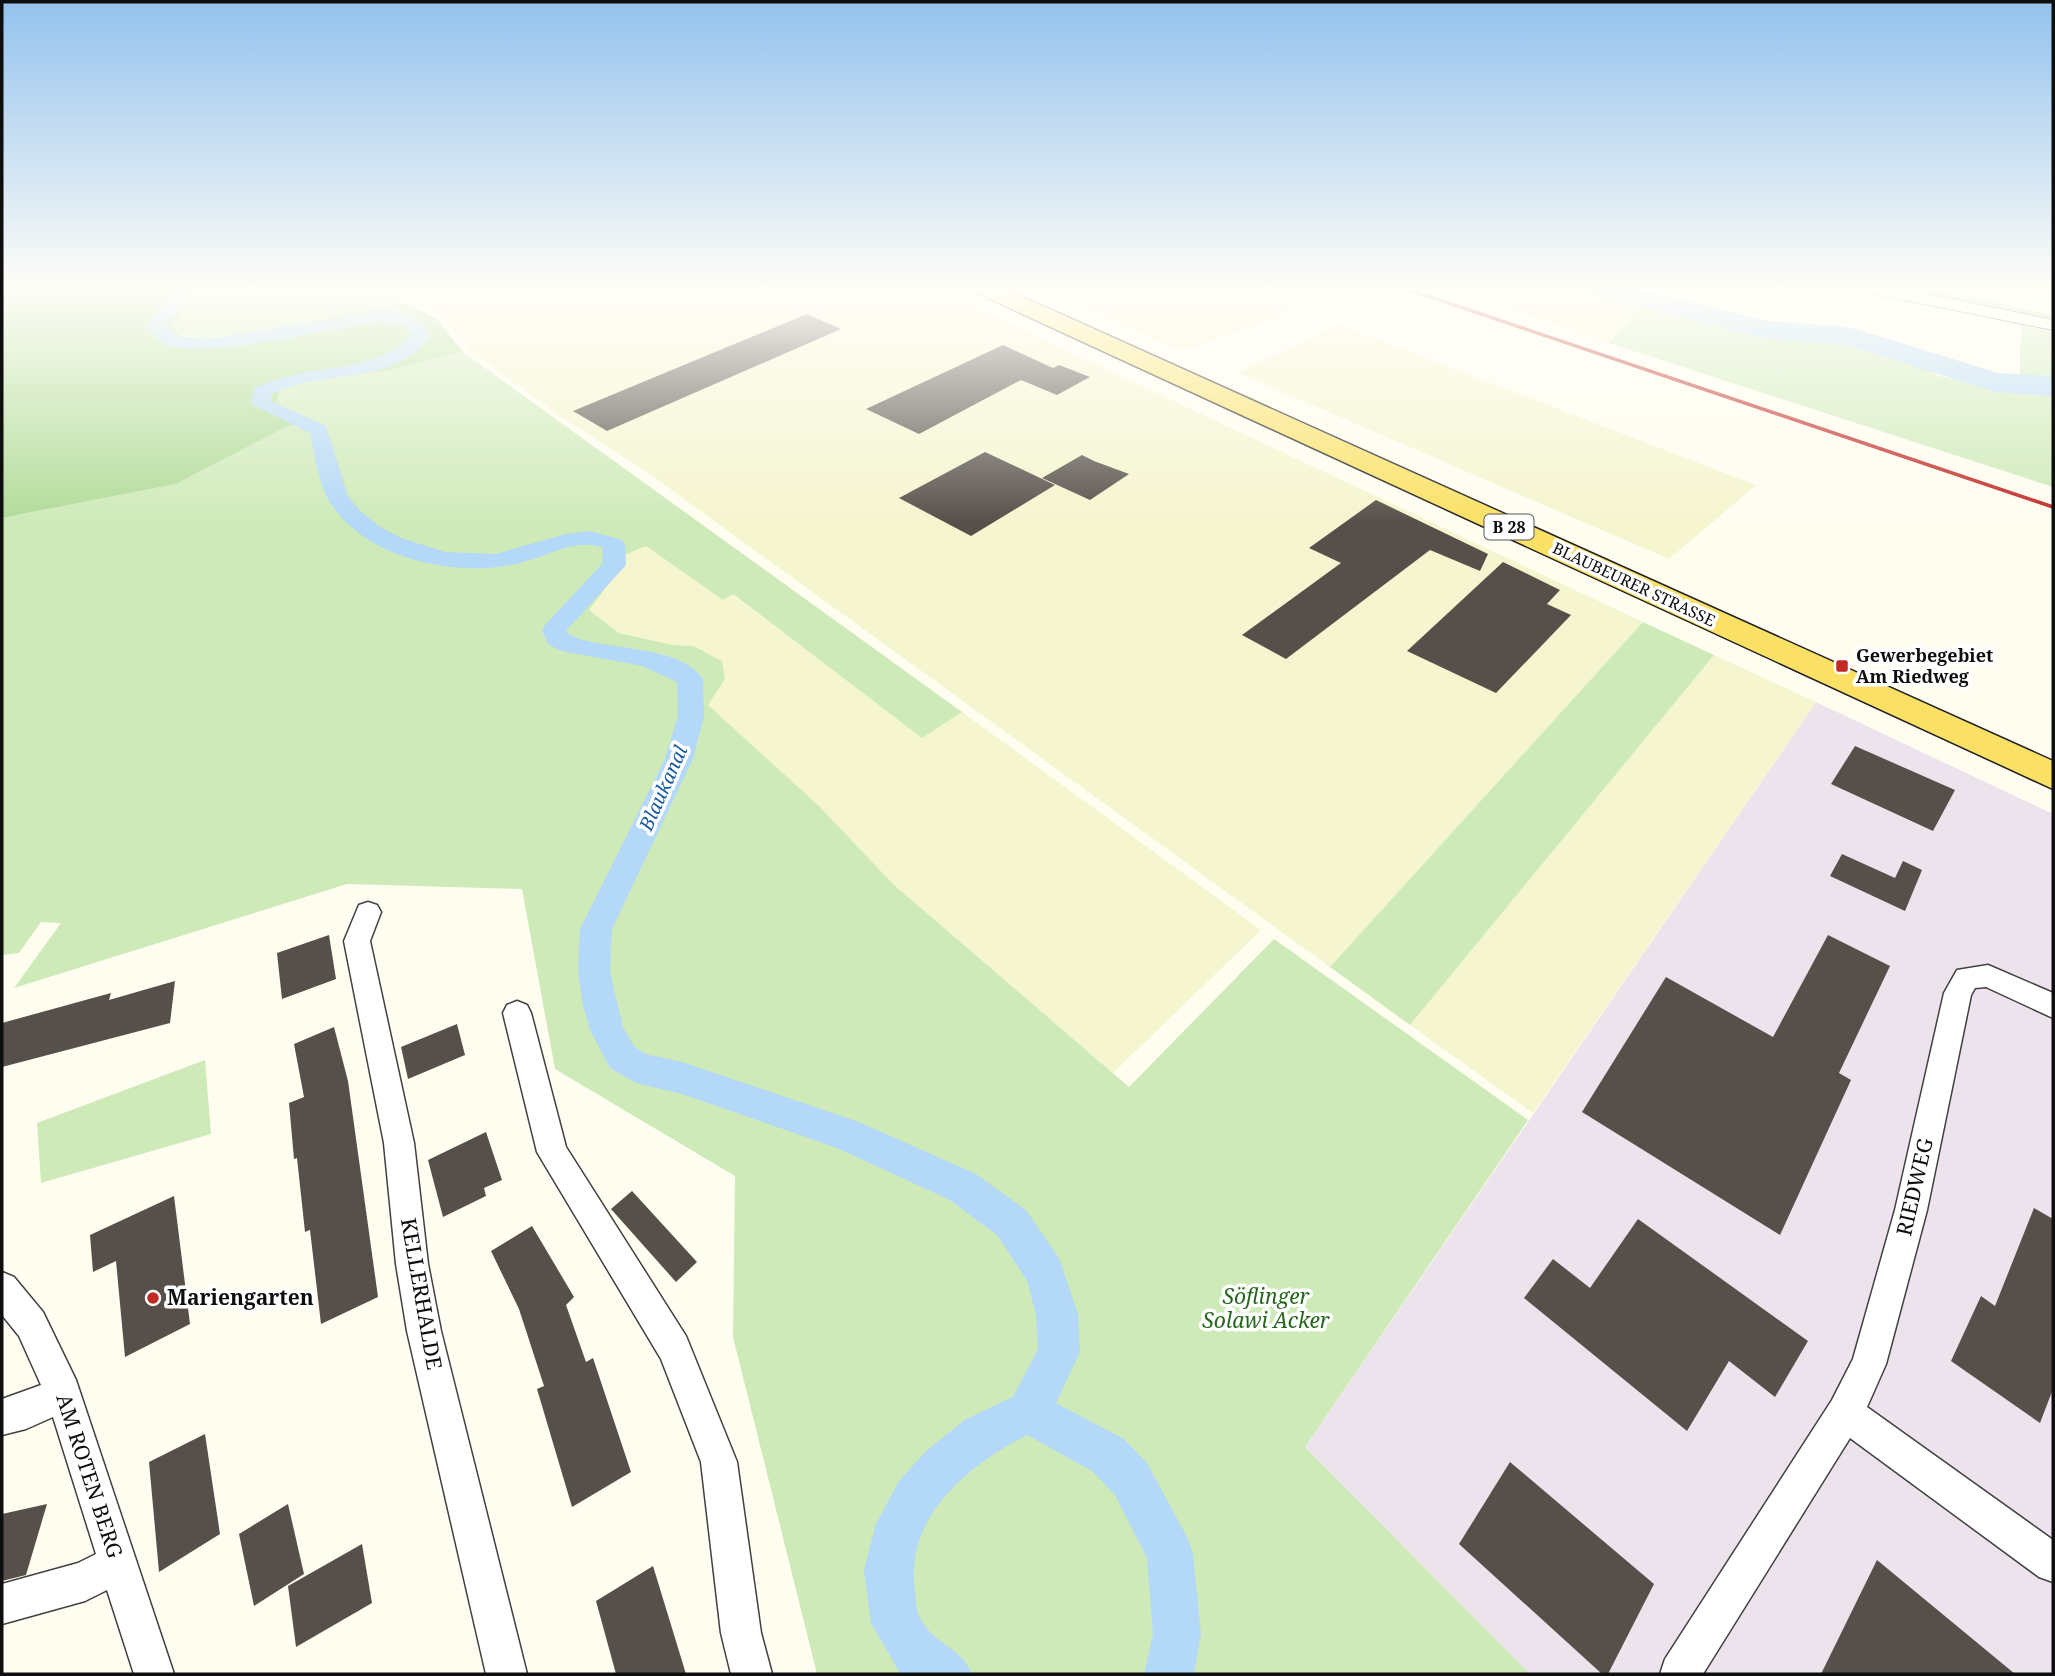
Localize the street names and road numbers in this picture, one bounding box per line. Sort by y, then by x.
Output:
road number: B 28 [1484,514,1534,540]
street label: BLAUBEURER STRASSE [1549,537,1719,631]
street label: RIEDWEG [1889,1135,1939,1238]
street label: KELLERHALDE [395,1216,449,1372]
street label: AM ROTEN BERG [50,1390,130,1561]

